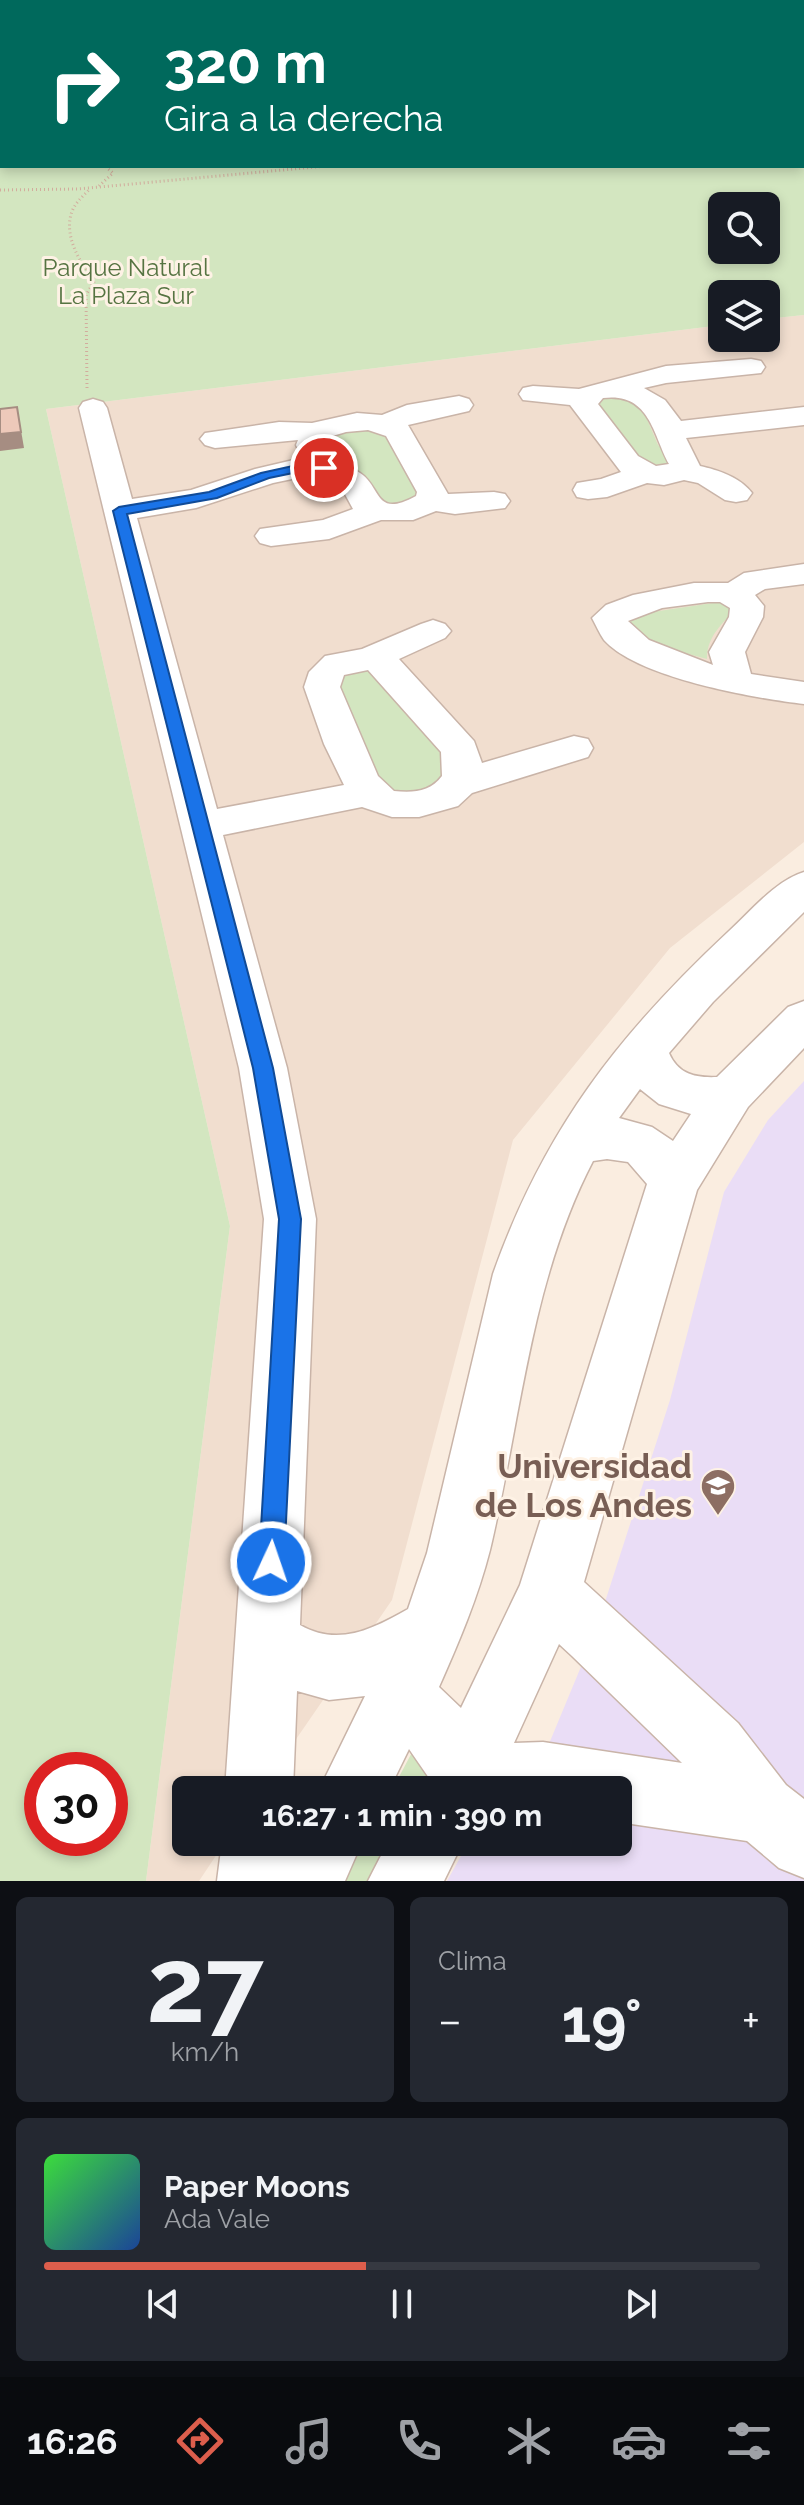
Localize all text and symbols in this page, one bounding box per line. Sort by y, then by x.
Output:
text: 320 m [164,30,327,96]
icon: right [32,32,136,136]
text: Gira a la derecha [164,97,443,139]
map controls [708,192,780,352]
button: search [708,192,780,264]
park label: Parque Natural La Plaza Sur [43,253,210,310]
button: layers [708,280,780,352]
pin [290,434,358,502]
icon: arrive [302,446,346,490]
place label: Universidad de Los Andes [475,1446,692,1525]
school or university icon: Universidad de Los Andes [699,1467,737,1517]
position arrow [229,1520,313,1604]
speed limit sign: 30 [24,1752,128,1856]
text: 16:27 · 1 min · 390 m [262,1798,542,1833]
text: 27 [146,1924,264,2046]
text: Clima [438,1946,507,1976]
text: 19° [562,1986,642,2056]
text: − [438,1995,462,2046]
text: + [742,1995,760,2046]
text: km/h [171,2037,239,2067]
text: Paper Moons [164,2169,350,2204]
text: Ada Vale [164,2204,270,2234]
icon: previous [141,2282,185,2326]
icon: pause [380,2282,424,2326]
icon: next [619,2282,663,2326]
icon: directions [172,2413,228,2469]
icon: music [281,2413,337,2469]
icon: phone [391,2413,447,2469]
icon: climate [501,2413,557,2469]
icon: car [611,2413,667,2469]
icon: filters [721,2413,777,2469]
text: 16:26 [27,2420,118,2462]

